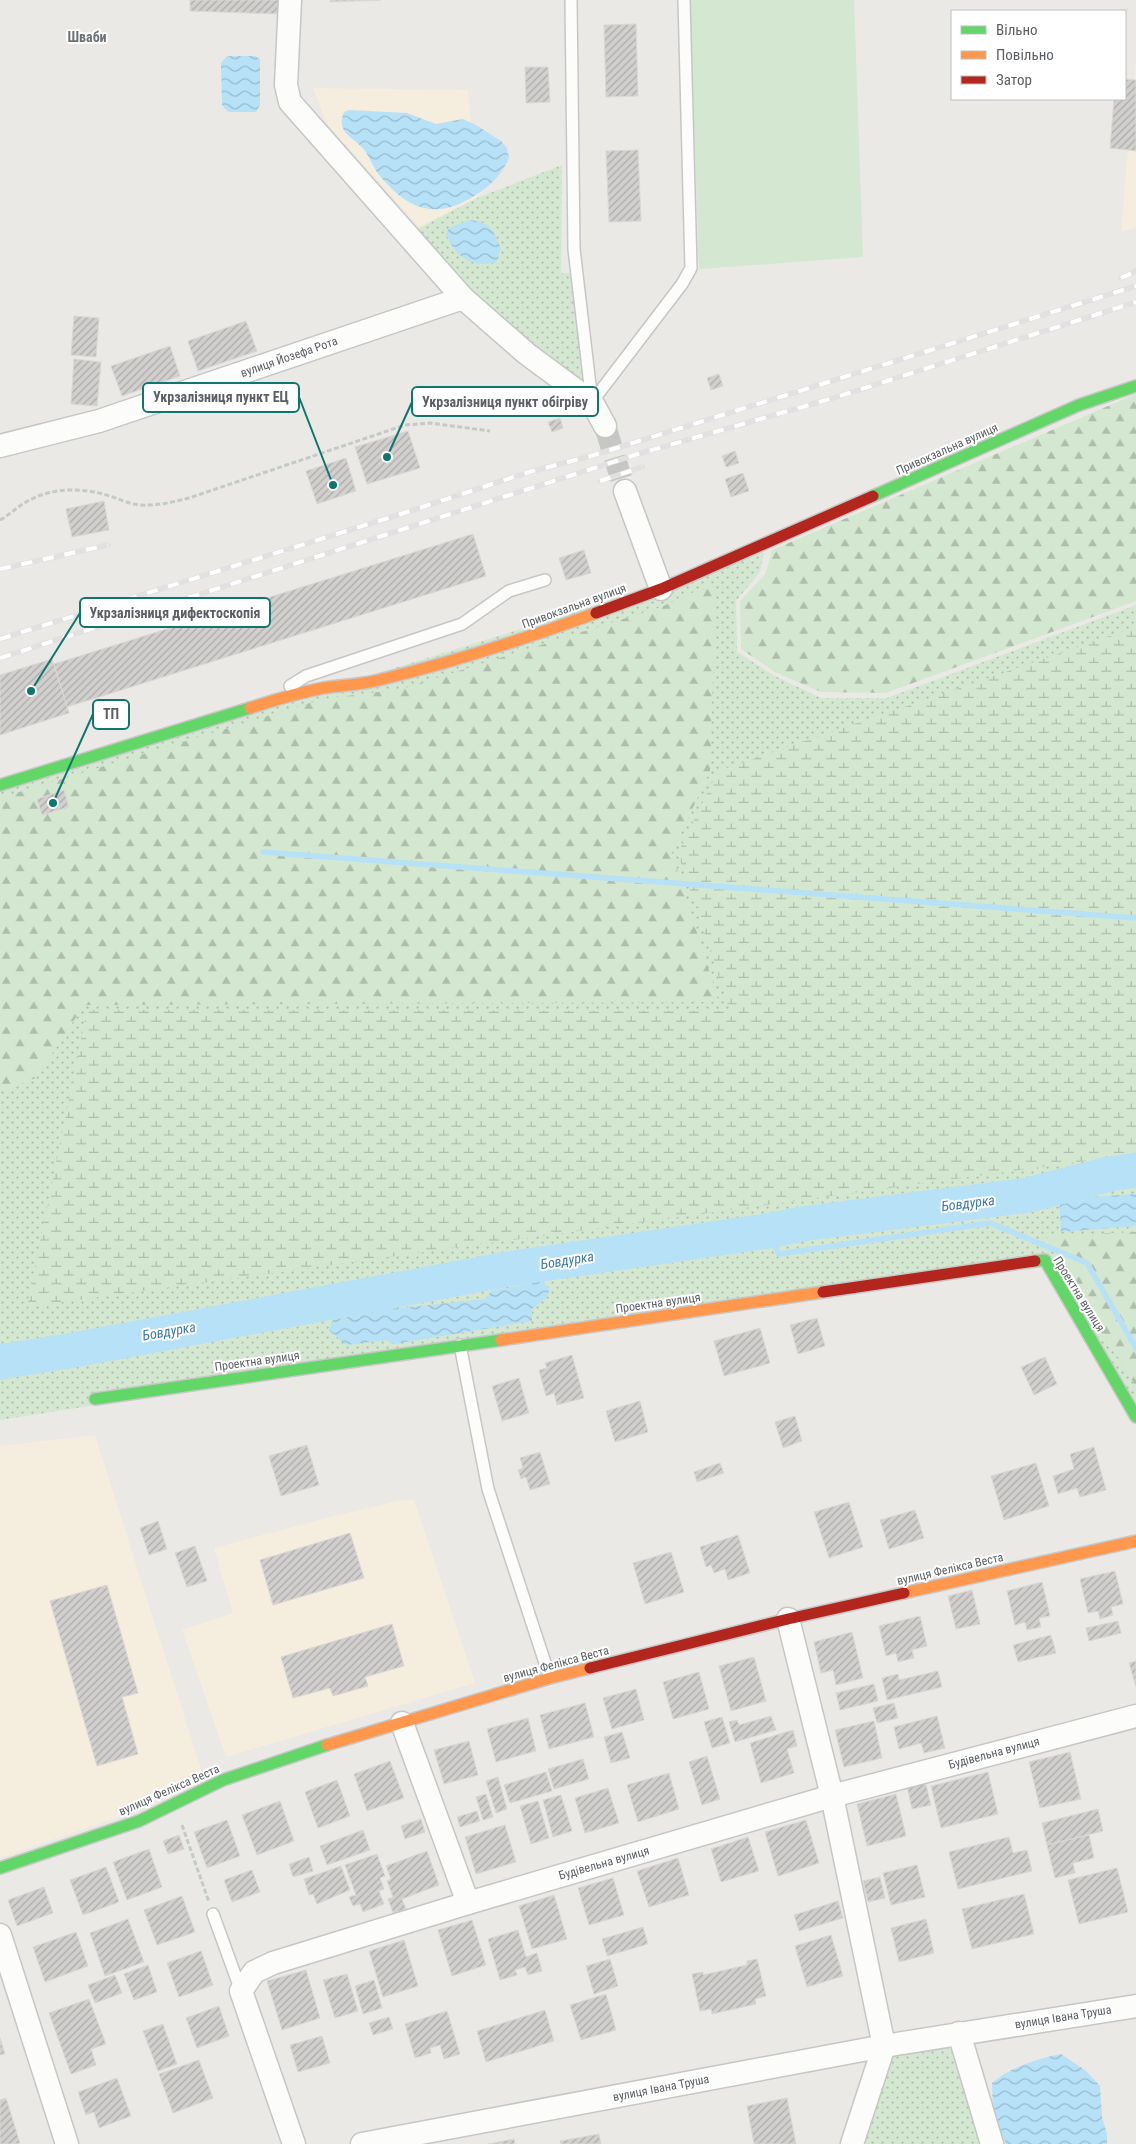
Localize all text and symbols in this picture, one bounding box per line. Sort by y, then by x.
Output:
legend [951,10,1126,100]
text: Вільно [996,21,1038,39]
district label: Шваби [67,29,107,45]
text: Повільно [996,46,1054,64]
text: Затор [996,71,1032,89]
street label: вулиця Йозефа Рота [238,333,340,380]
callout: Укрзалізниця пункт ЕЦ [143,383,299,412]
callout: Укрзалізниця пункт обігріву [412,387,598,416]
text: Укрзалізниця пункт ЕЦ [153,389,289,405]
text: Укрзалізниця пункт обігріву [422,394,589,410]
street label: Привокзальна вулиця [894,420,1000,478]
street label: Привокзальна вулиця [520,581,628,631]
callout: Укрзалізниця дифектоскопія [80,598,270,627]
text: Укрзалізниця дифектоскопія [90,605,260,621]
callout: ТП [93,700,129,729]
text: ТП [103,706,119,722]
water label: Бовдурка [940,1192,996,1214]
water label: Бовдурка [539,1248,595,1272]
street label: Проектна вулиця [1050,1254,1108,1334]
street label: Проектна вулиця [615,1290,701,1316]
water label: Бовдурка [141,1318,197,1344]
street label: Проектна вулиця [214,1348,300,1374]
street label: вулиця Фелікса Веста [895,1550,1005,1588]
street label: вулиця Фелікса Веста [502,1643,611,1685]
street label: Будівельна вулиця [947,1734,1041,1772]
street label: вулиця Фелікса Веста [117,1761,222,1819]
street label: Будівельна вулиця [557,1843,651,1883]
street label: вулиця Івана Труша [1014,2002,1113,2032]
street label: вулиця Івана Труша [612,2072,711,2104]

